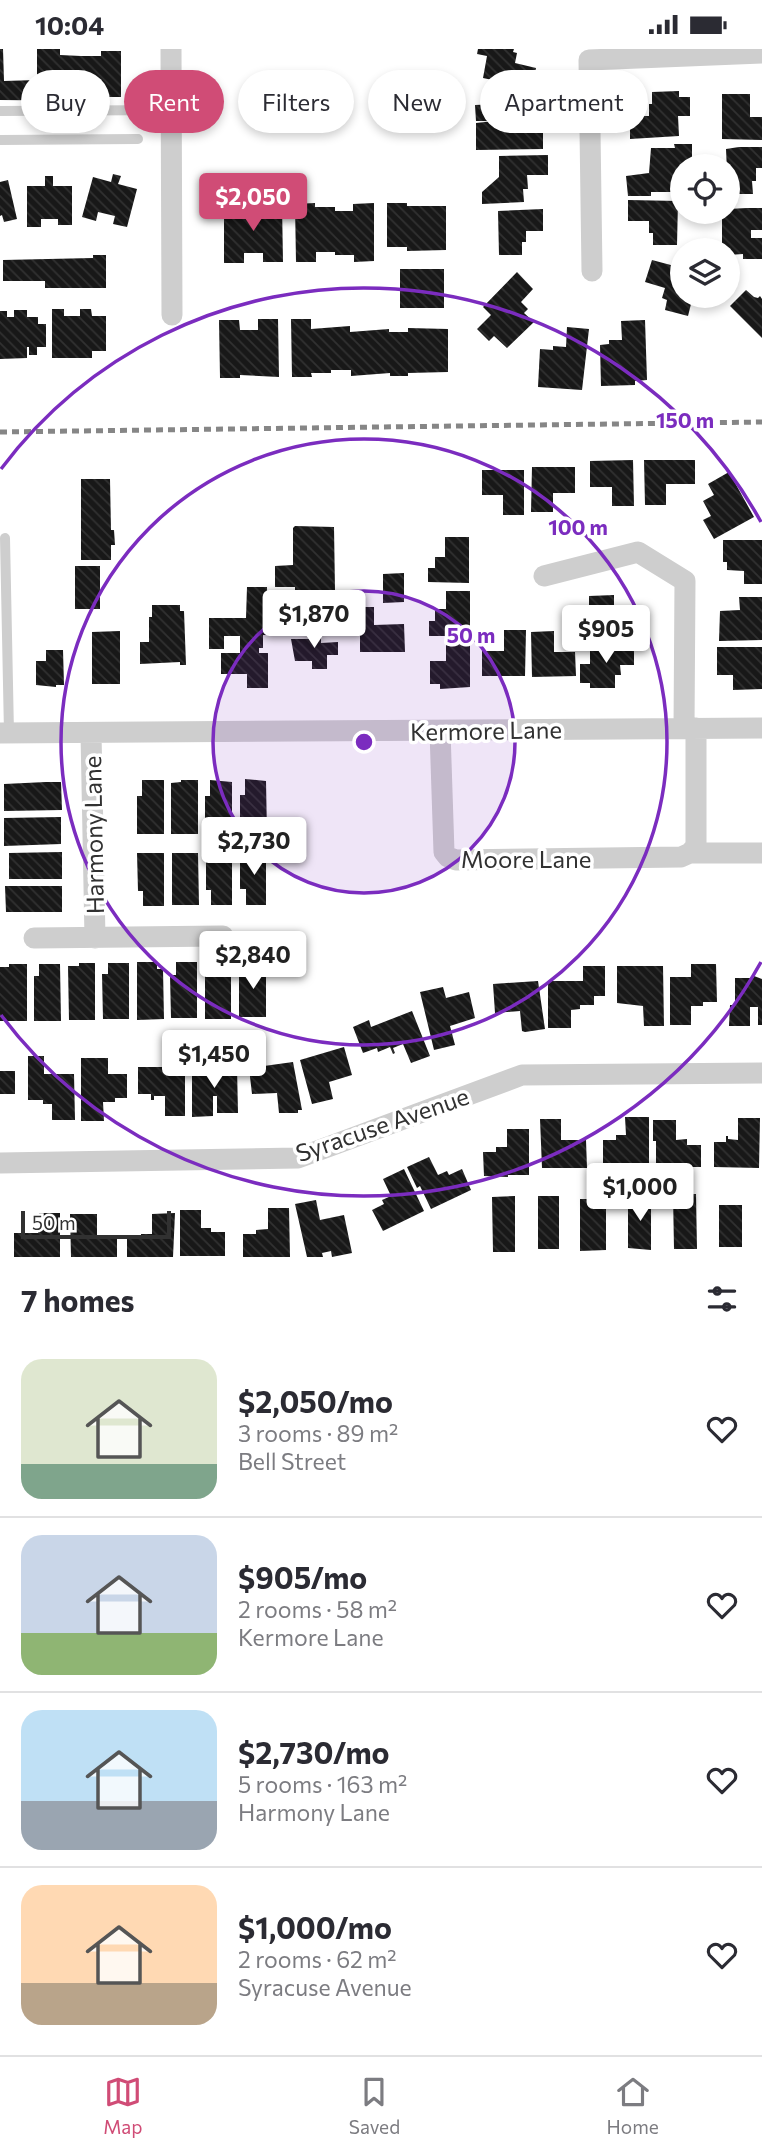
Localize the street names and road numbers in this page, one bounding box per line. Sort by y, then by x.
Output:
street label: Kermore Lane [410,714,562,746]
street label: Harmony Lane [77,755,109,915]
street label: Moore Lane [461,844,591,873]
street label: Syracuse Avenue [292,1081,472,1167]

